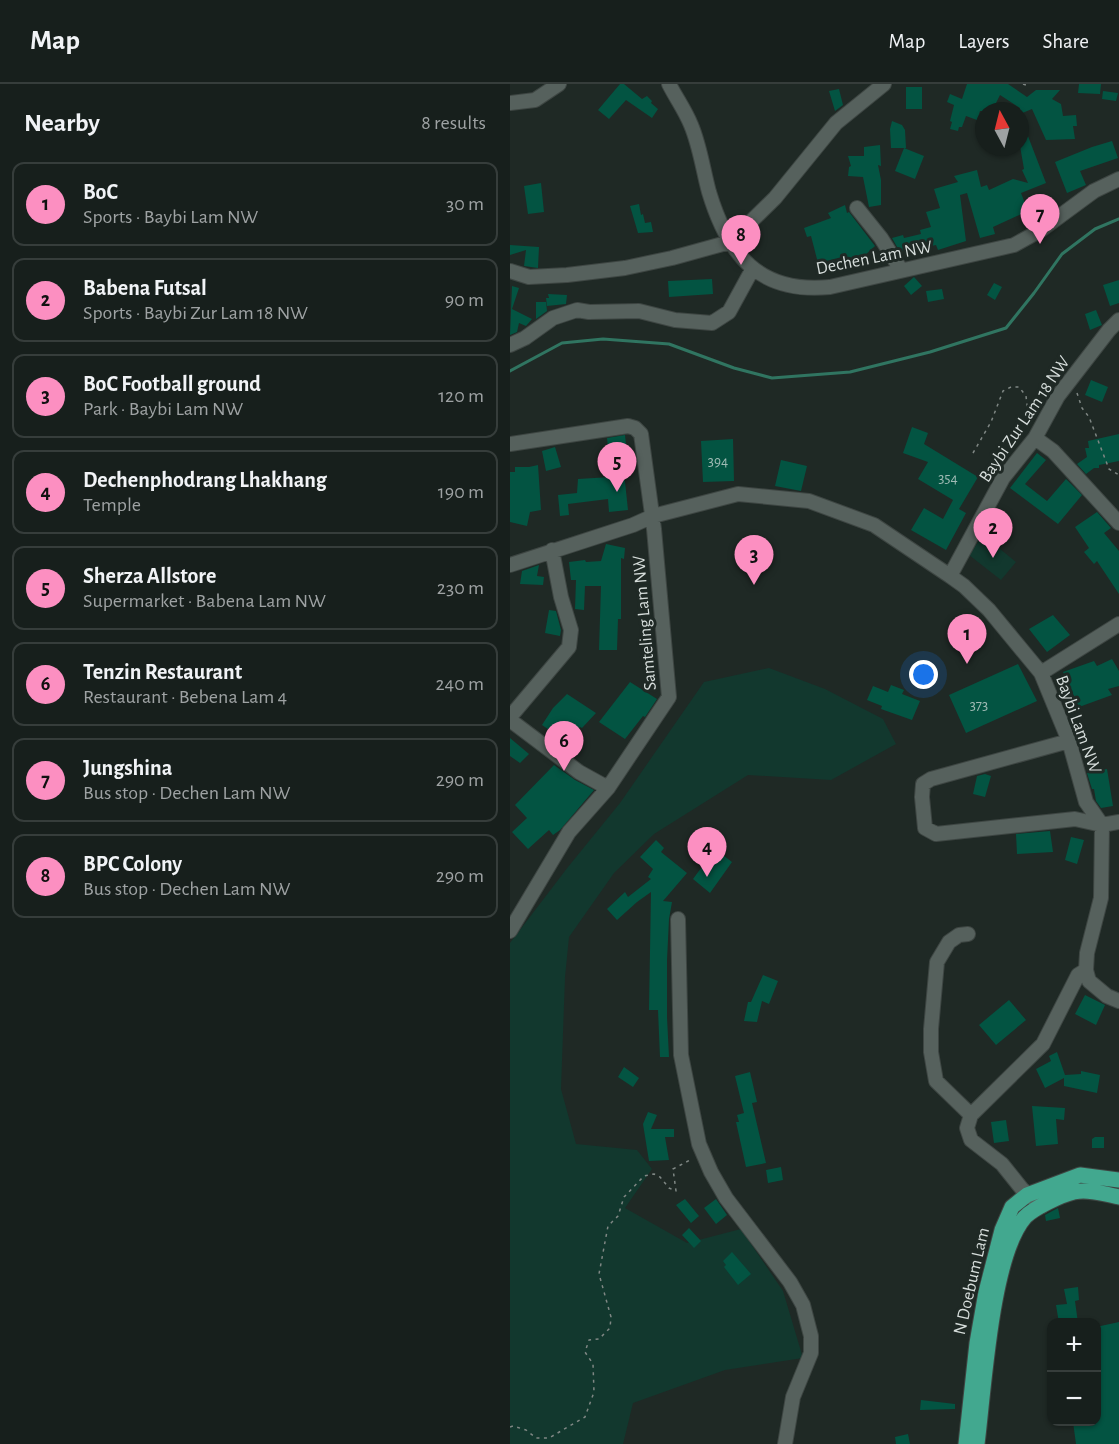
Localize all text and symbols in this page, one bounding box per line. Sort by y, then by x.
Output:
text: Map [30,27,80,55]
text: Map [889,31,925,52]
text: Layers [958,31,1009,52]
text: Share [1042,31,1089,52]
north arrow [975,102,1029,156]
text: Nearby [24,110,100,136]
text: 8 results [421,113,486,133]
text: BoC [83,181,118,203]
text: 1 [42,194,49,214]
text: 30 m [446,194,484,214]
pin: 7 [1020,194,1060,244]
text: Sports · Baybi Lam NW [83,207,258,227]
pin: 8 [722,216,760,265]
street label: Dechen Lam NW [815,238,934,278]
text: Babena Futsal [83,277,207,299]
text: 2 [41,290,50,310]
text: 90 m [445,290,484,310]
text: Sports · Baybi Zur Lam 18 NW [83,303,308,323]
street label: Baybi Zur Lam 18 NW [976,353,1074,486]
text: BoC Football ground [83,373,261,395]
text: 3 [41,386,50,406]
text: 120 m [438,386,484,406]
text: Park · Baybi Lam NW [83,399,243,419]
pin: 5 [598,442,636,492]
house number: 394 [708,454,728,469]
text: Dechenphodrang Lhakhang [83,469,327,491]
house number: 354 [938,471,958,486]
text: 4 [40,482,51,502]
text: 190 m [438,482,484,502]
text: Temple [83,495,141,515]
pin: 2 [974,508,1012,558]
pin: 3 [734,536,774,585]
street label: Samteling Lam NW [630,555,660,691]
text: Sherza Allstore [83,565,216,587]
text: 5 [41,578,50,598]
text: 230 m [437,578,484,598]
text: Supermarket · Babena Lam NW [83,591,326,611]
pin: 1 [948,614,986,664]
your location [909,660,938,689]
text: Tenzin Restaurant [83,661,242,683]
street label: Baybi Lam NW [1052,673,1104,776]
text: 6 [41,674,50,694]
text: 240 m [435,674,484,694]
text: Restaurant · Bebena Lam 4 [83,687,287,707]
house number: 373 [970,698,988,713]
pin: 6 [544,722,584,771]
text: Jungshina [83,757,172,779]
text: 7 [41,770,50,790]
text: 290 m [436,770,484,790]
text: Bus stop · Dechen Lam NW [83,783,290,803]
pin: 4 [688,828,726,877]
text: BPC Colony [83,853,182,875]
text: 8 [41,866,50,886]
text: 290 m [436,866,484,886]
text: Bus stop · Dechen Lam NW [83,879,290,899]
street label: N Doebum Lam [951,1226,993,1337]
map controls [1047,1318,1101,1426]
button: + [1047,1318,1101,1372]
button: − [1047,1372,1101,1426]

